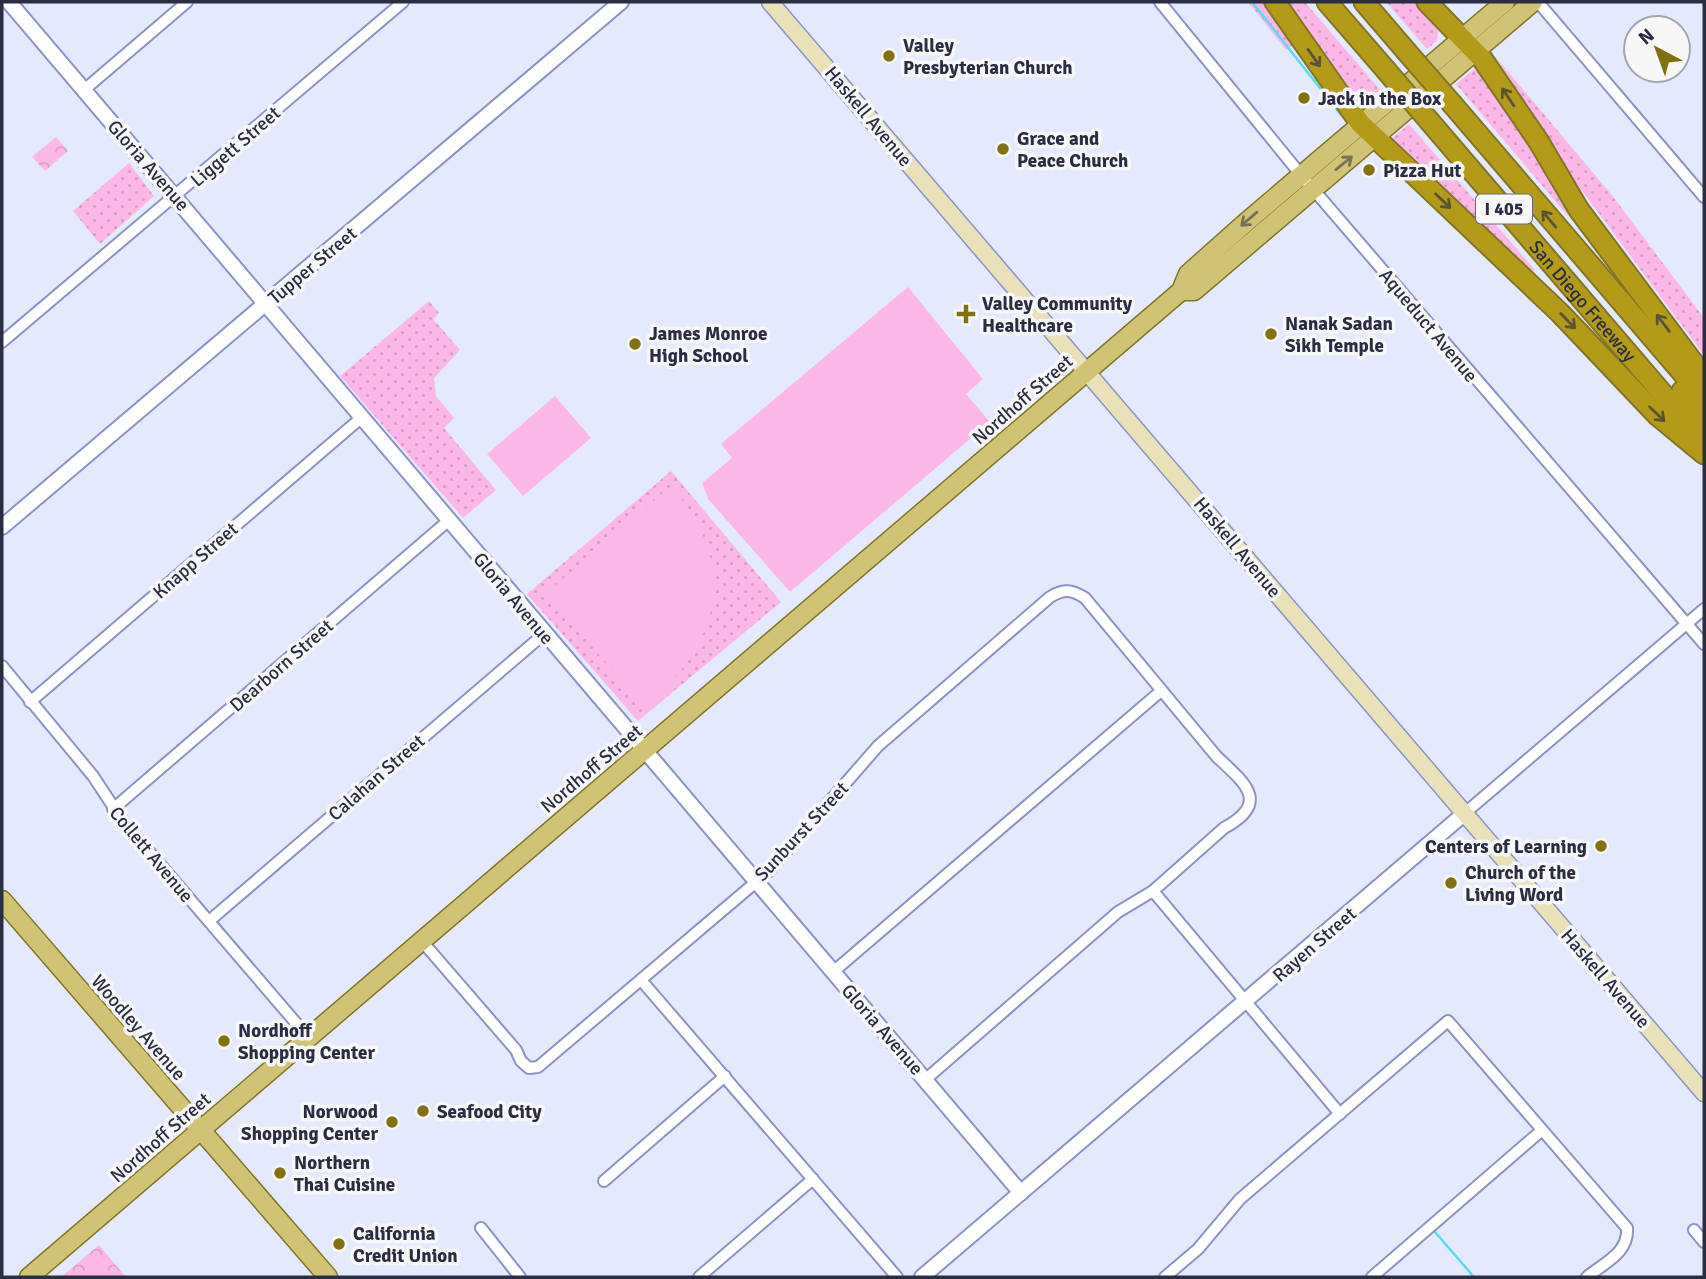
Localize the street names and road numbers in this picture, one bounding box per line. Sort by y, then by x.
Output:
street label: Haskell Avenue [819,61,917,172]
street label: Liggett Street [186,101,286,192]
street label: Gloria Avenue [102,115,194,216]
road number: I 405 [1476,194,1532,224]
street label: Tupper Street [263,221,362,310]
street label: San Diego Freeway [1524,236,1641,367]
street label: Aqueduct Avenue [1374,264,1483,387]
street label: Nordhoff Street [967,349,1078,450]
street label: Haskell Avenue [1188,492,1286,603]
street label: Knapp Street [148,517,243,604]
street label: Gloria Avenue [468,548,559,650]
street label: Dearborn Street [225,614,339,717]
street label: Nordhoff Street [536,719,648,818]
street label: Calahan Street [323,729,430,826]
street label: Sunburst Street [750,777,854,886]
street label: Collett Avenue [104,802,198,908]
street label: Rayen Street [1268,902,1362,988]
street label: Haskell Avenue [1556,924,1655,1033]
street label: Woodley Avenue [86,970,191,1085]
street label: Gloria Avenue [836,979,928,1080]
street label: Nordhoff Street [105,1087,216,1188]

